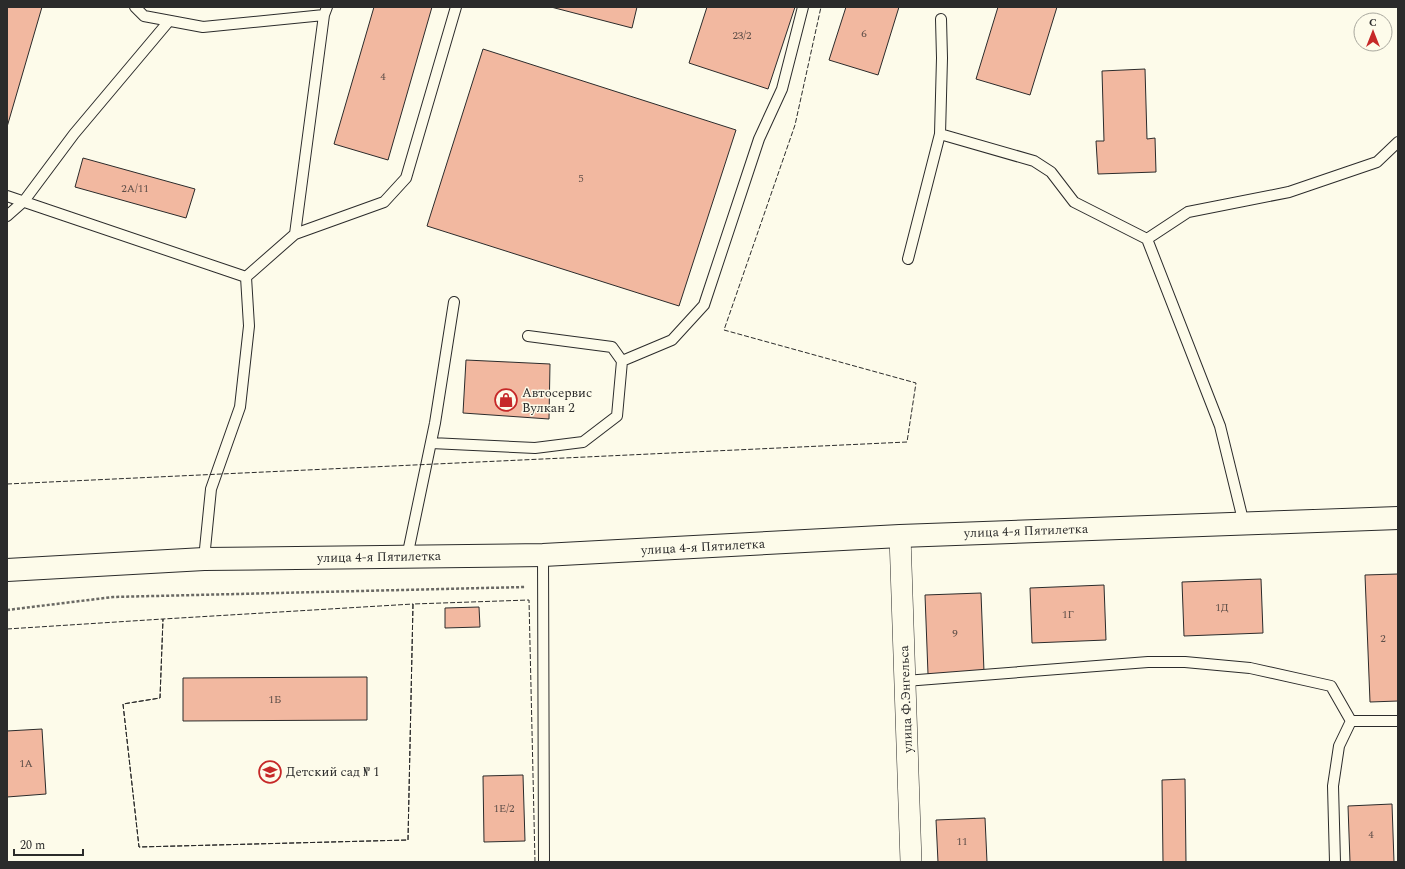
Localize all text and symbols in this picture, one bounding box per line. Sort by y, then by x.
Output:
north arrow [1353,12,1393,52]
text: С [1369,14,1377,31]
house number: 6 [861,25,867,42]
house number: 23/2 [732,27,752,44]
house number: 4 [380,68,386,85]
house number: 5 [578,170,584,187]
house number: 2А/11 [121,180,149,197]
place label: Автосервис Вулкан 2 [522,383,592,418]
shop icon: Автосервис Вулкан 2 [493,387,519,413]
street label: улица 4-я Пятилетка [963,519,1089,543]
street label: улица 4-я Пятилетка [639,534,766,560]
street label: улица 4-я Пятилетка [316,546,442,568]
house number: 1Д [1215,599,1229,616]
house number: 1Г [1062,606,1074,623]
house number: 9 [952,625,958,642]
house number: 2 [1380,630,1386,647]
street label: улица Ф.Энгельса [894,644,918,754]
house number: 1Б [269,691,281,708]
house number: 1А [19,755,33,772]
school or university icon: Детский сад № 1 [257,759,283,785]
place label: Детский сад № 1 [286,762,380,782]
house number: 1Е/2 [494,800,515,817]
house number: 4 [1368,826,1374,843]
scale bar [14,831,83,857]
house number: 11 [957,833,968,850]
text: 20 m [20,836,45,855]

